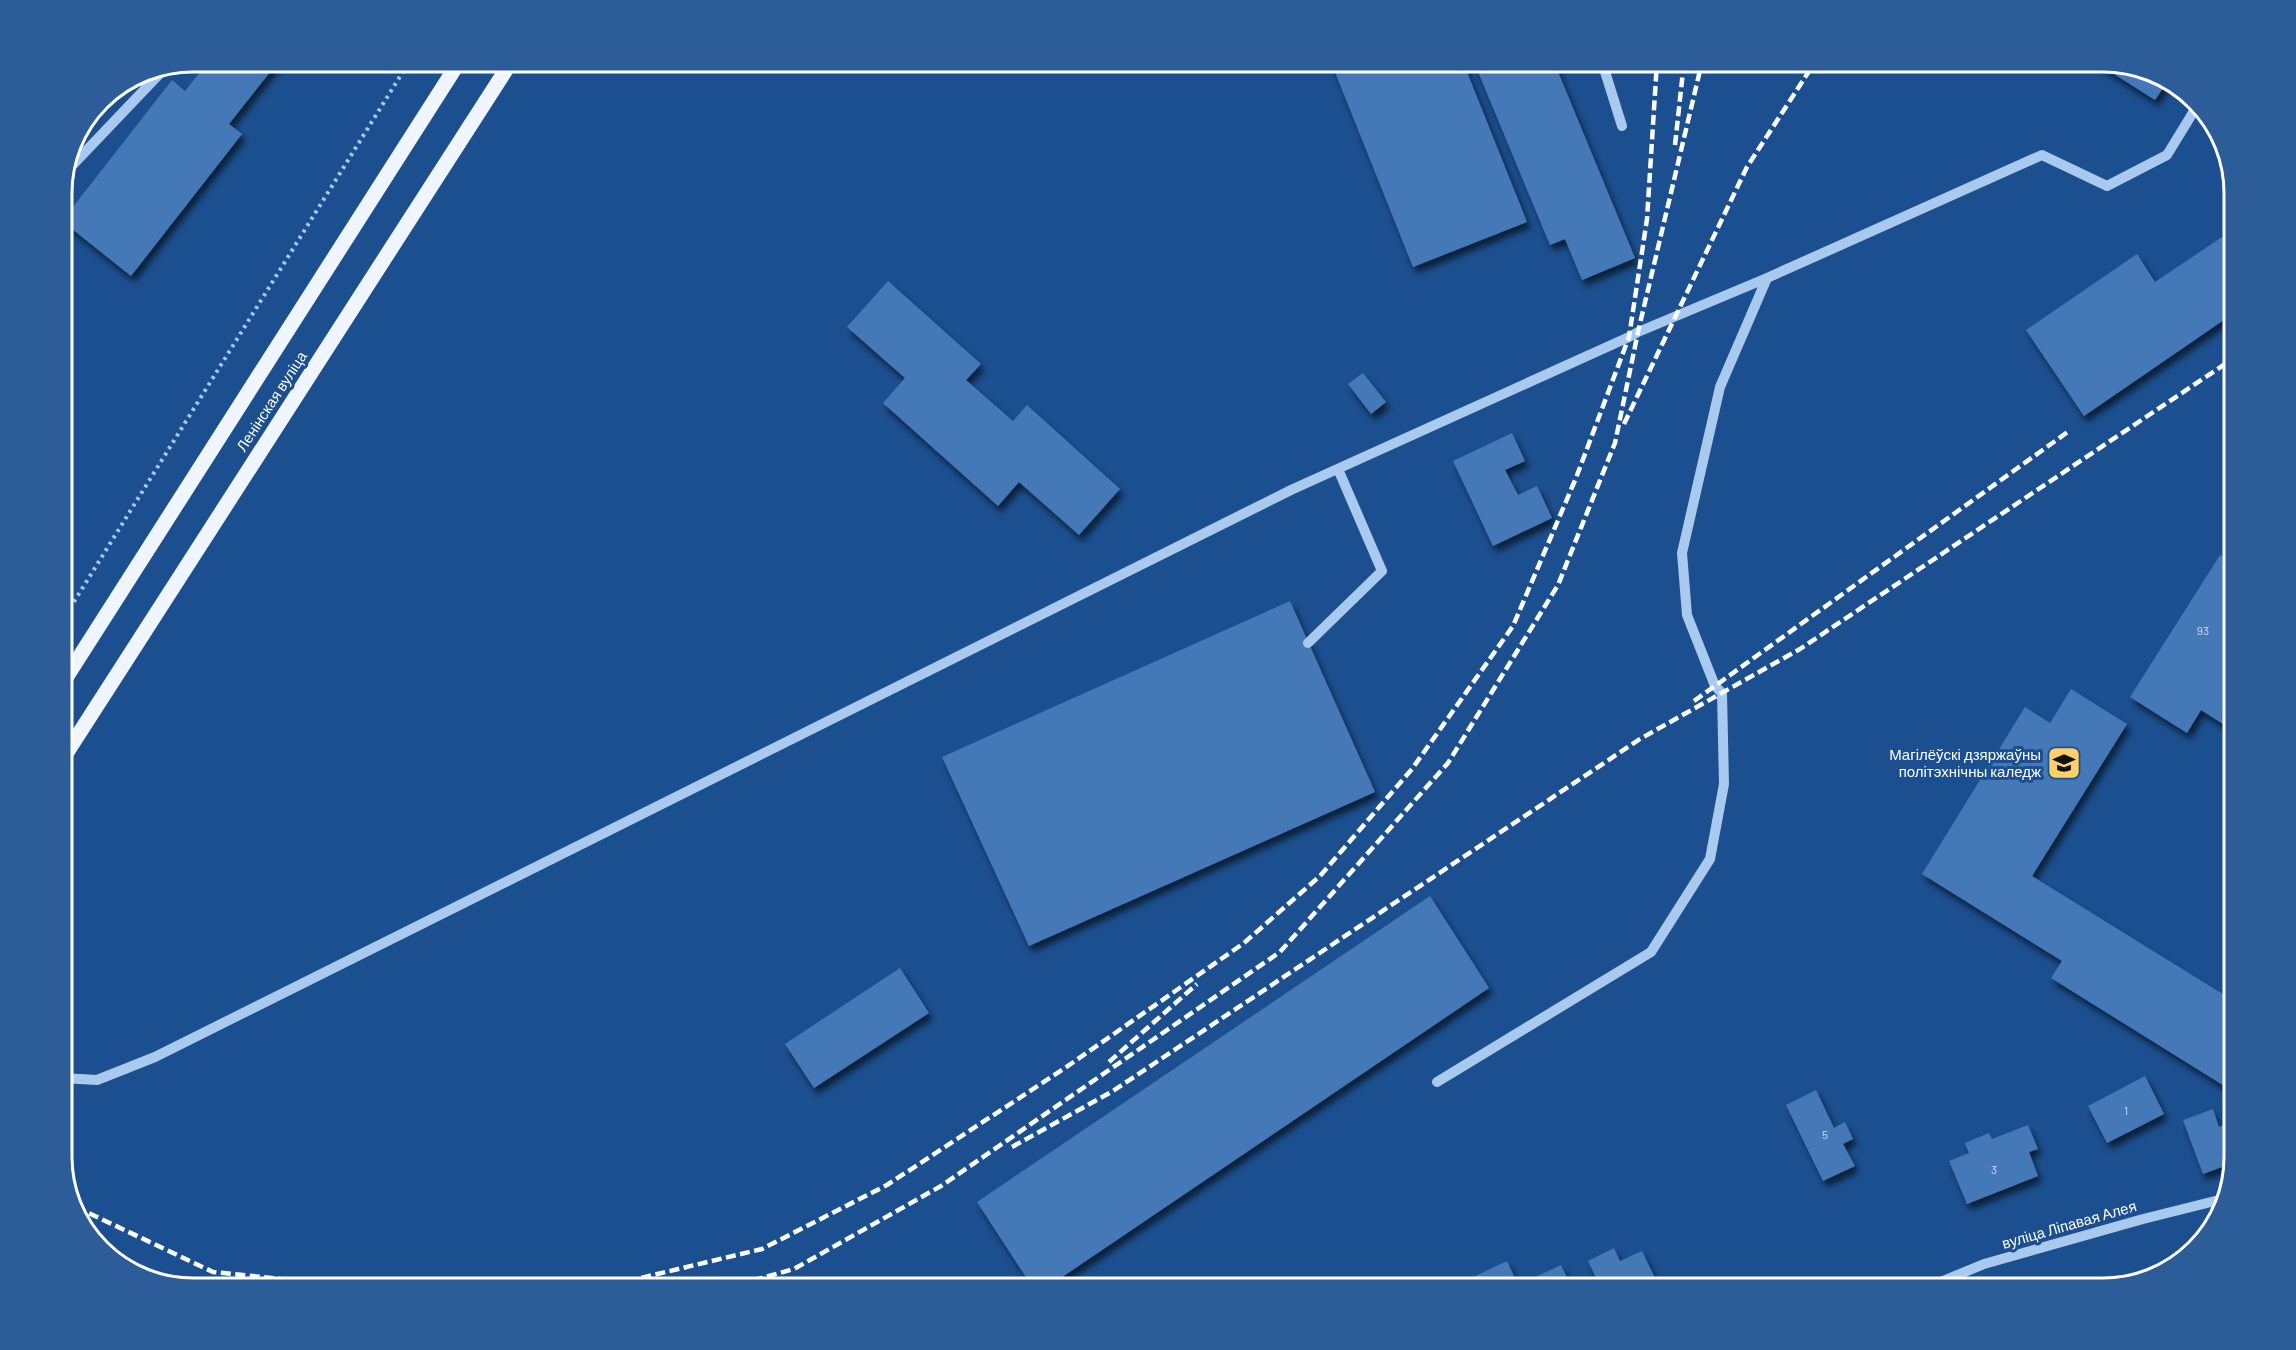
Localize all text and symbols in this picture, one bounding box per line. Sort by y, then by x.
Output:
street label: Ленінская вуліца [232,347,310,454]
house number: 93 [2197,623,2209,637]
place label: Магілёўскі дзяржаўны політэхнічны каледж [1889,745,2041,780]
school or university icon: Магілёўскі дзяржаўны політэхнічны каледж [2046,745,2082,781]
house number: 1 [2124,1103,2128,1117]
house number: 5 [1822,1127,1828,1141]
house number: 3 [1991,1162,1997,1176]
street label: вуліца Ліпавая Алея [2000,1196,2138,1252]

